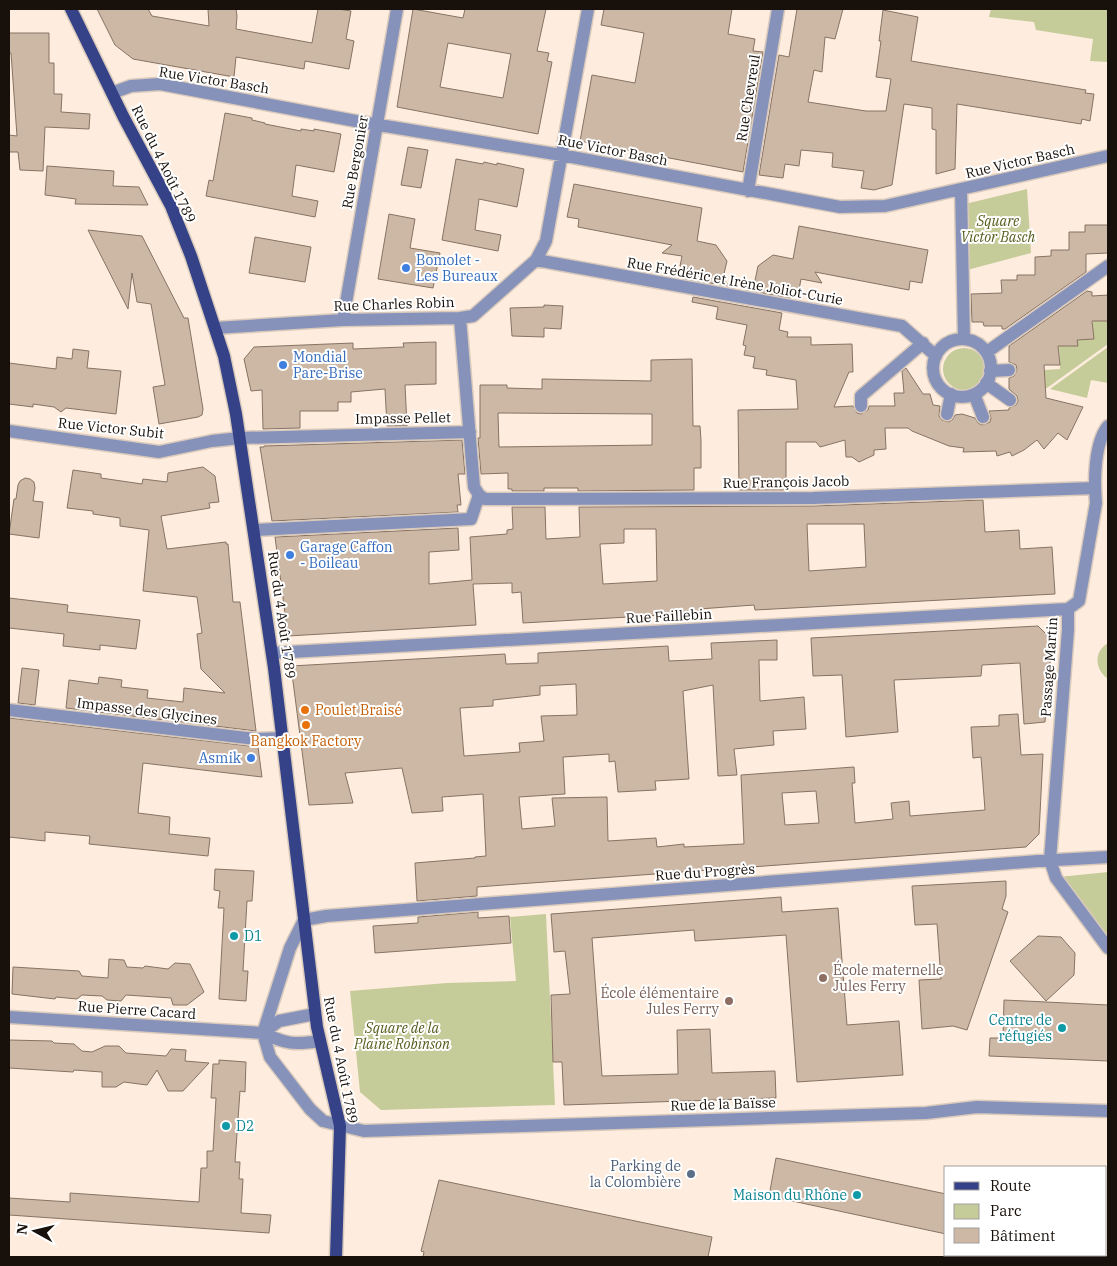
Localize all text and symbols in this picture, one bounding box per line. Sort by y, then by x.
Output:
street label: Rue Chevreul [732,53,764,143]
street label: Rue Victor Basch [158,62,271,98]
street label: Rue du 4 Août 1789 [128,102,200,226]
street label: Rue Bergonier [338,113,372,210]
street label: Rue Victor Basch [557,131,670,170]
street label: Rue Victor Basch [964,140,1077,182]
park label: Square Victor Basch [961,212,1036,246]
place label: Bomolet - Les Bureaux [416,251,498,285]
street label: Rue Frédéric et Irène Joliot-Curie [626,253,844,309]
marker: Bomolet - Les Bureaux [400,262,412,274]
street label: Rue Charles Robin [333,293,455,315]
place label: Mondial Pare-Brise [293,348,363,382]
marker: Mondial Pare-Brise [277,359,289,371]
street label: Impasse Pellet [355,408,451,428]
street label: Rue Victor Subit [57,413,165,443]
street label: Rue François Jacob [722,472,850,492]
place label: Garage Caffon - Boileau [300,538,393,572]
marker: Garage Caffon - Boileau [284,549,296,561]
street label: Rue du 4 Août 1789 [264,550,300,680]
street label: Rue Faillebin [625,605,713,627]
street label: Passage Martin [1037,616,1061,718]
street label: Impasse des Glycines [76,693,218,729]
place label: Poulet Braisé [315,701,402,719]
marker: Poulet Braisé [299,704,311,716]
marker: Bangkok Factory [300,719,312,731]
place label: Bangkok Factory [251,732,362,750]
place label: Asmik [199,749,242,767]
marker: Asmik [245,752,257,764]
street label: Rue du Progrès [654,860,756,884]
place label: D1 [244,927,262,945]
marker: D1 [228,930,240,942]
place label: École maternelle Jules Ferry [833,960,944,995]
marker: École maternelle Jules Ferry [817,972,829,984]
place label: École élémentaire Jules Ferry [601,983,720,1018]
street label: Rue du 4 Août 1789 [320,995,362,1125]
marker: École élémentaire Jules Ferry [723,995,735,1007]
street label: Rue Pierre Cacard [77,997,197,1023]
place label: Centre de réfugiés [989,1011,1052,1045]
park label: Square de la Plaine Robinson [353,1019,450,1053]
marker: Centre de réfugiés [1056,1022,1068,1034]
street label: Rue de la Baïsse [670,1093,776,1115]
place label: D2 [236,1117,254,1135]
marker: D2 [220,1120,232,1132]
place label: Parking de la Colombière [590,1157,681,1191]
legend [944,1166,1107,1256]
marker: Parking de la Colombière [685,1168,697,1180]
text: Route [990,1176,1031,1195]
place label: Maison du Rhône [733,1186,847,1204]
marker: Maison du Rhône [851,1189,863,1201]
text: Parc [990,1201,1022,1220]
north arrow [10,1206,60,1256]
text: N [12,1222,32,1236]
text: Bâtiment [990,1226,1055,1245]

